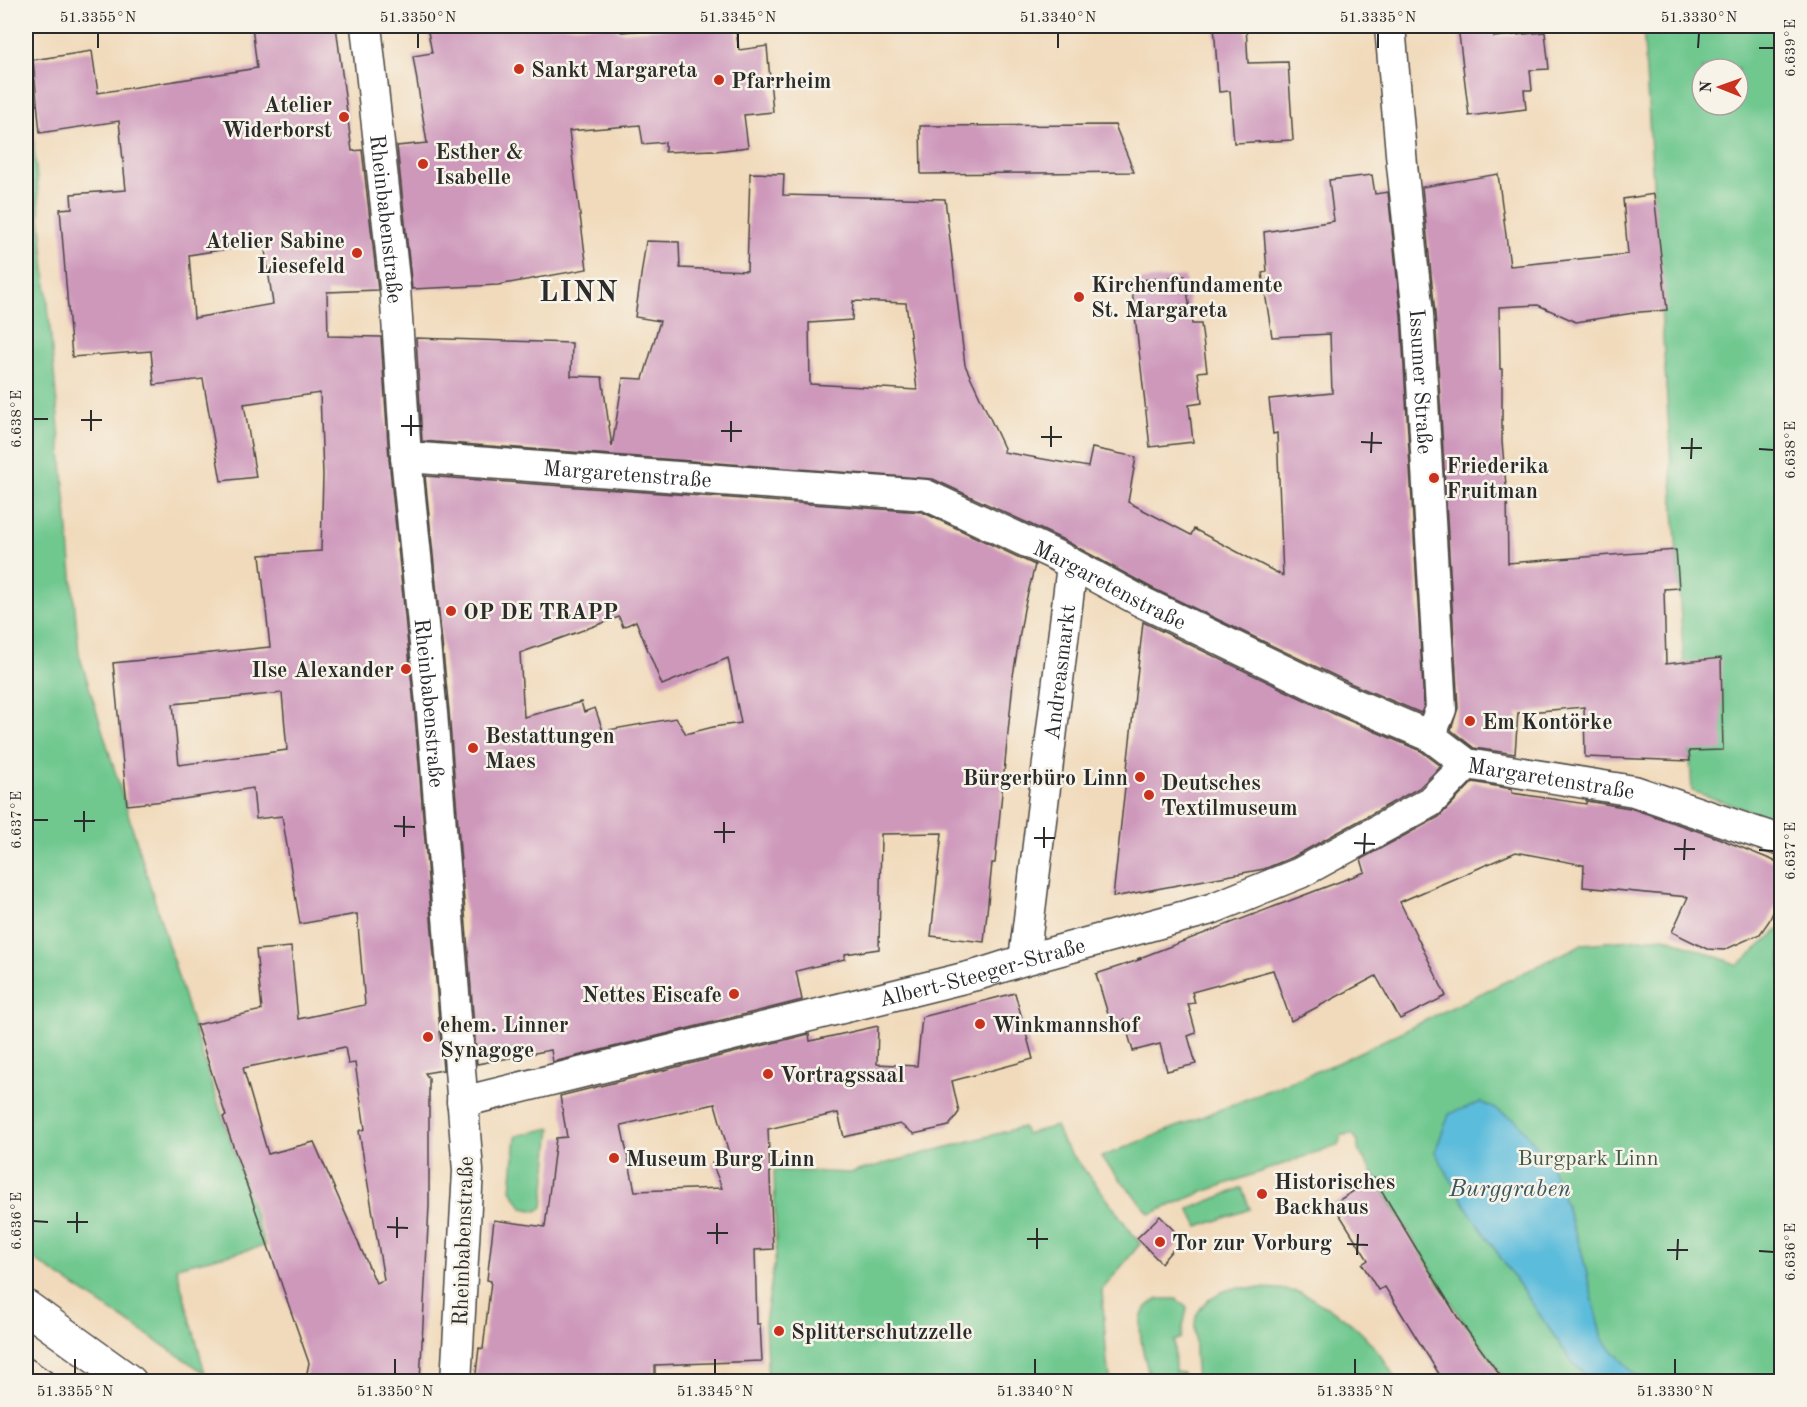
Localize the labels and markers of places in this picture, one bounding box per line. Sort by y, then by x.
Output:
place label: Sankt Margareta [531,60,697,82]
marker: Sankt Margareta [512,62,526,76]
place label: Pfarrheim [731,71,831,93]
marker: Pfarrheim [712,73,726,87]
place label: Atelier Widerborst [222,95,332,142]
marker: Atelier Widerborst [337,110,351,124]
place label: Esther & Isabelle [435,142,523,189]
marker: Esther & Isabelle [416,157,430,171]
place label: Atelier Sabine Liesefeld [205,231,345,278]
marker: Atelier Sabine Liesefeld [350,246,364,260]
place label: Kirchenfundamente St. Margareta [1091,275,1283,322]
marker: Kirchenfundamente St. Margareta [1072,290,1086,304]
place label: Friederika Fruitman [1446,456,1549,503]
marker: Friederika Fruitman [1427,471,1441,485]
place label: OP DE TRAPP [463,602,618,624]
marker: OP DE TRAPP [444,604,458,618]
place label: Ilse Alexander [251,660,394,682]
marker: Ilse Alexander [399,662,413,676]
place label: Em Kontörke [1482,712,1613,734]
marker: Em Kontörke [1463,714,1477,728]
place label: Bestattungen Maes [485,726,615,773]
marker: Bestattungen Maes [466,741,480,755]
place label: Bürgerbüro Linn [962,768,1128,790]
marker: Bürgerbüro Linn [1133,770,1147,784]
place label: Deutsches Textilmuseum [1161,773,1298,820]
marker: Deutsches Textilmuseum [1142,788,1156,802]
place label: Nettes Eiscafe [582,985,722,1007]
marker: Nettes Eiscafe [727,987,741,1001]
place label: ehem. Linner Synagoge [440,1015,569,1062]
place label: Winkmannshof [992,1015,1140,1037]
marker: Winkmannshof [973,1017,987,1031]
marker: ehem. Linner Synagoge [421,1030,435,1044]
place label: Vortragssaal [780,1065,905,1087]
marker: Vortragssaal [761,1067,775,1081]
place label: Museum Burg Linn [626,1149,815,1171]
marker: Museum Burg Linn [607,1151,621,1165]
place label: Historisches Backhaus [1274,1172,1395,1219]
marker: Historisches Backhaus [1255,1187,1269,1201]
place label: Tor zur Vorburg [1172,1233,1332,1255]
marker: Tor zur Vorburg [1153,1235,1167,1249]
place label: Splitterschutzzelle [791,1322,973,1344]
marker: Splitterschutzzelle [772,1324,786,1338]

